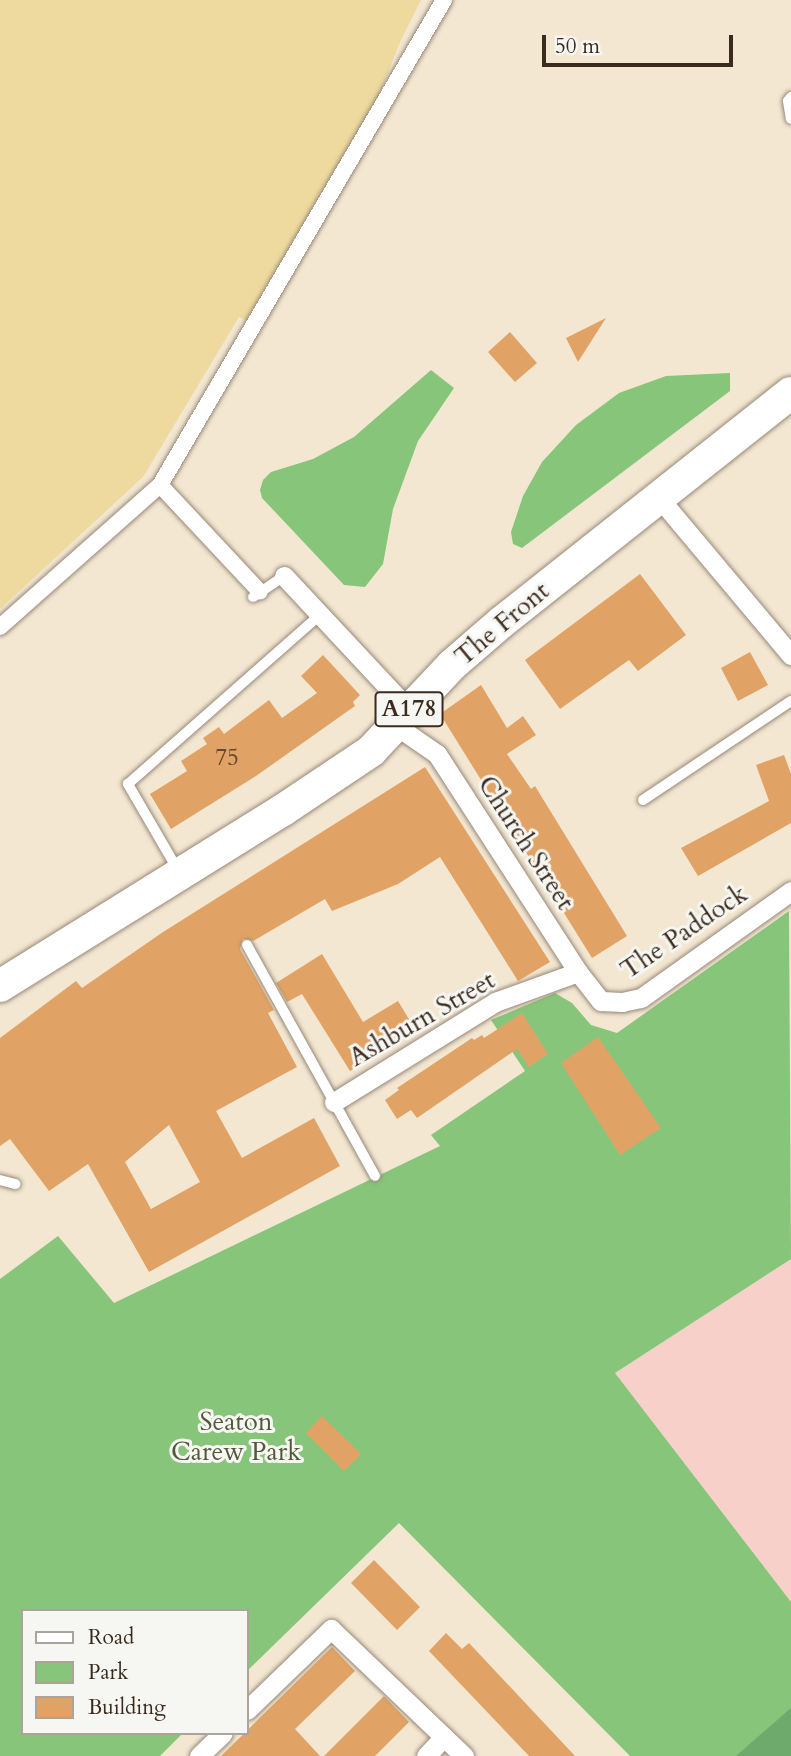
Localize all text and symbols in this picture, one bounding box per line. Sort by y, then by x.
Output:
scale bar [546,21,737,65]
text: 50 m [555,32,600,61]
street label: The Front [449,576,555,672]
road number: A178 [374,688,444,730]
house number: 75 [215,744,239,772]
street label: Church Street [471,770,581,916]
street label: The Paddock [615,878,753,986]
street label: Ashburn Street [343,965,501,1073]
park label: Seaton Carew Park [171,1406,301,1468]
legend [21,1609,248,1735]
text: Road [88,1623,134,1652]
text: Park [88,1658,128,1687]
text: Building [88,1693,166,1722]

